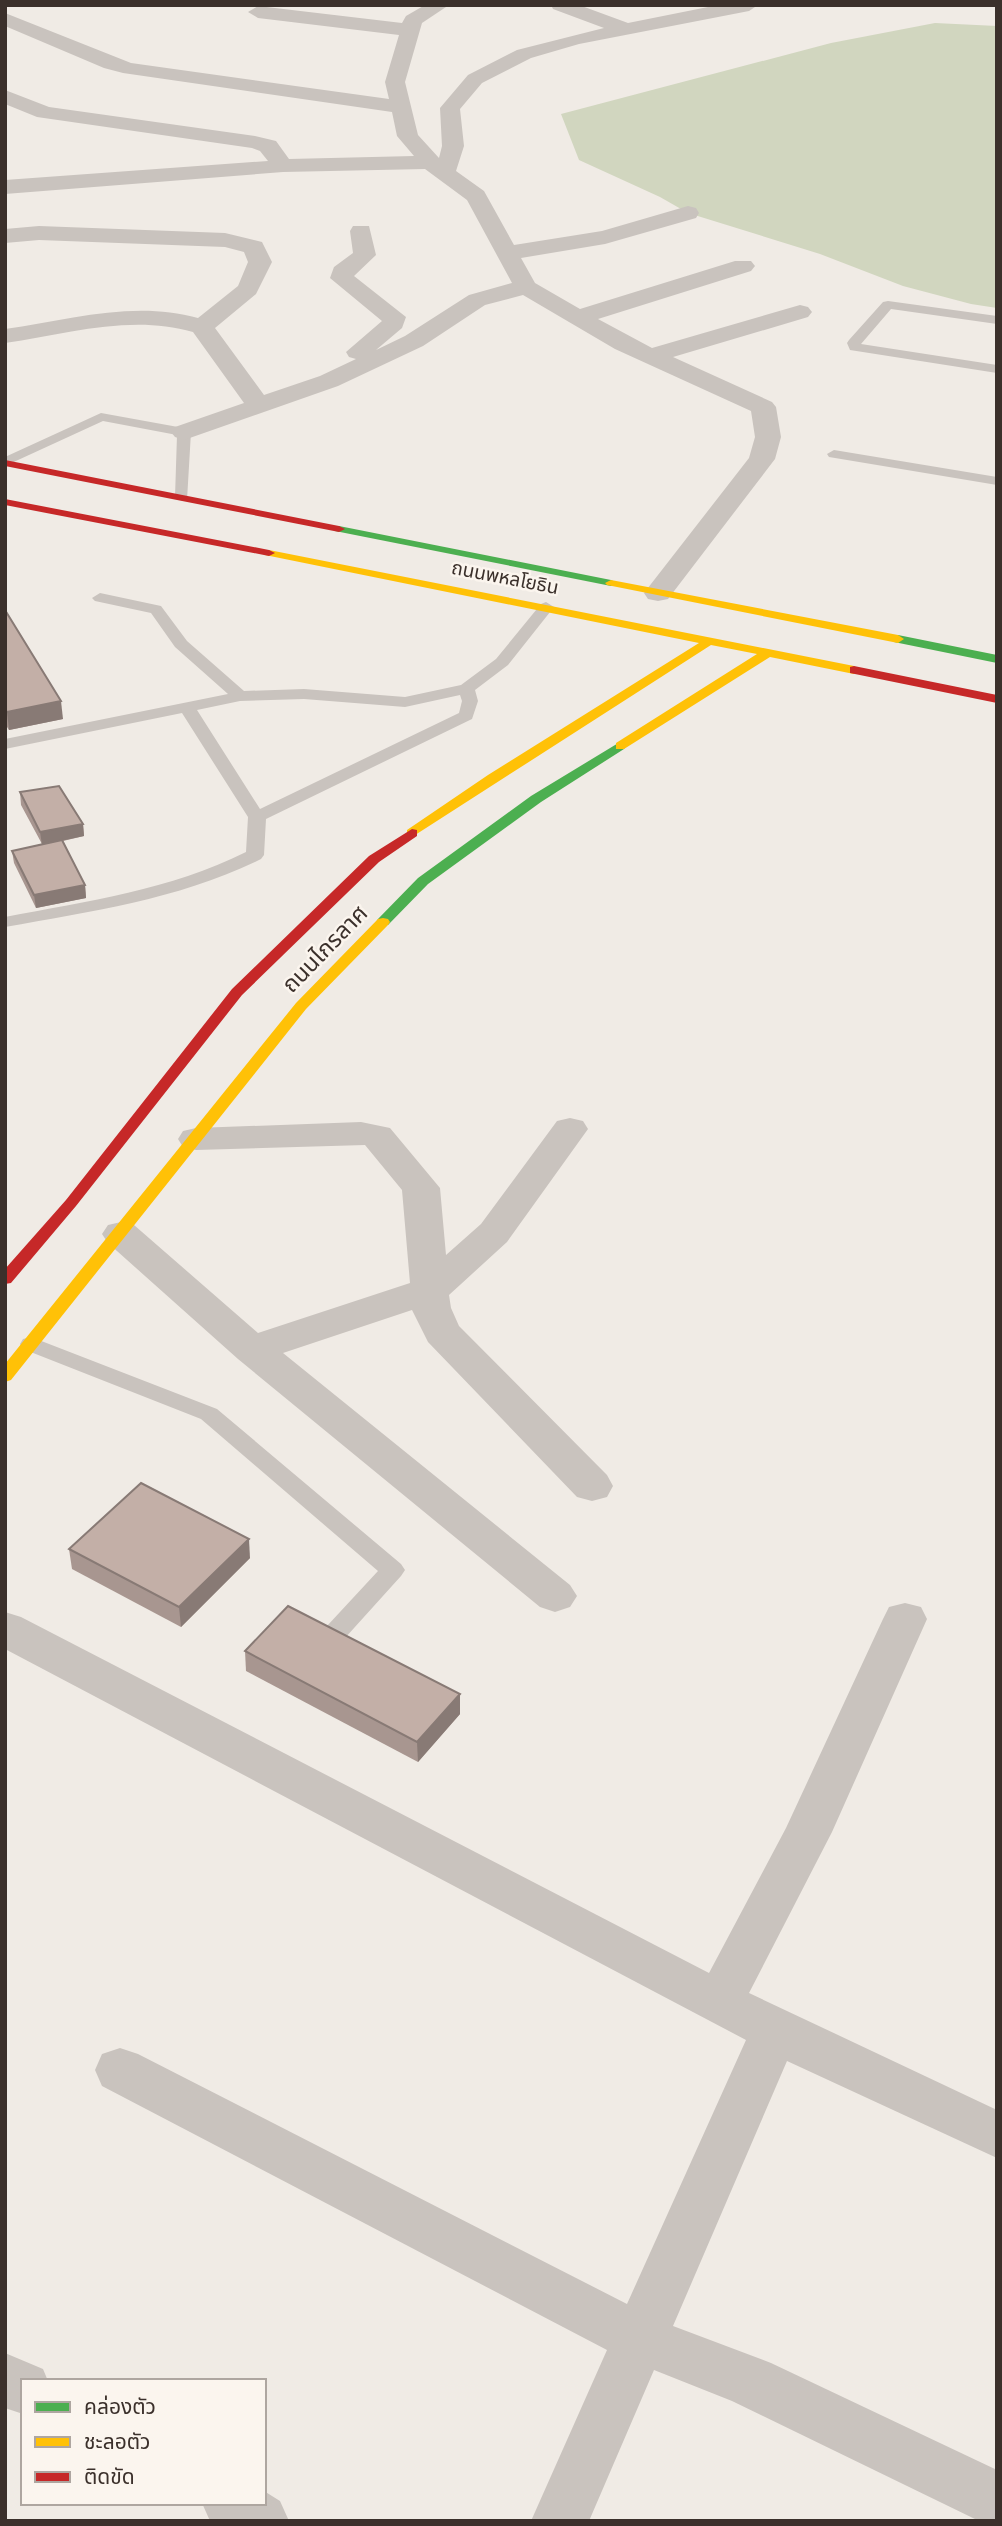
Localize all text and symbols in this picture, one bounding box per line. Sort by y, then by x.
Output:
street label: ถนนพหลโยธิน [450,557,560,599]
street label: ถนนไกรลาศ [277,900,373,998]
legend [21,2379,266,2505]
text: คล่องตัว [84,2395,156,2419]
text: ชะลอตัว [84,2430,150,2454]
text: ติดขัด [84,2465,135,2489]

